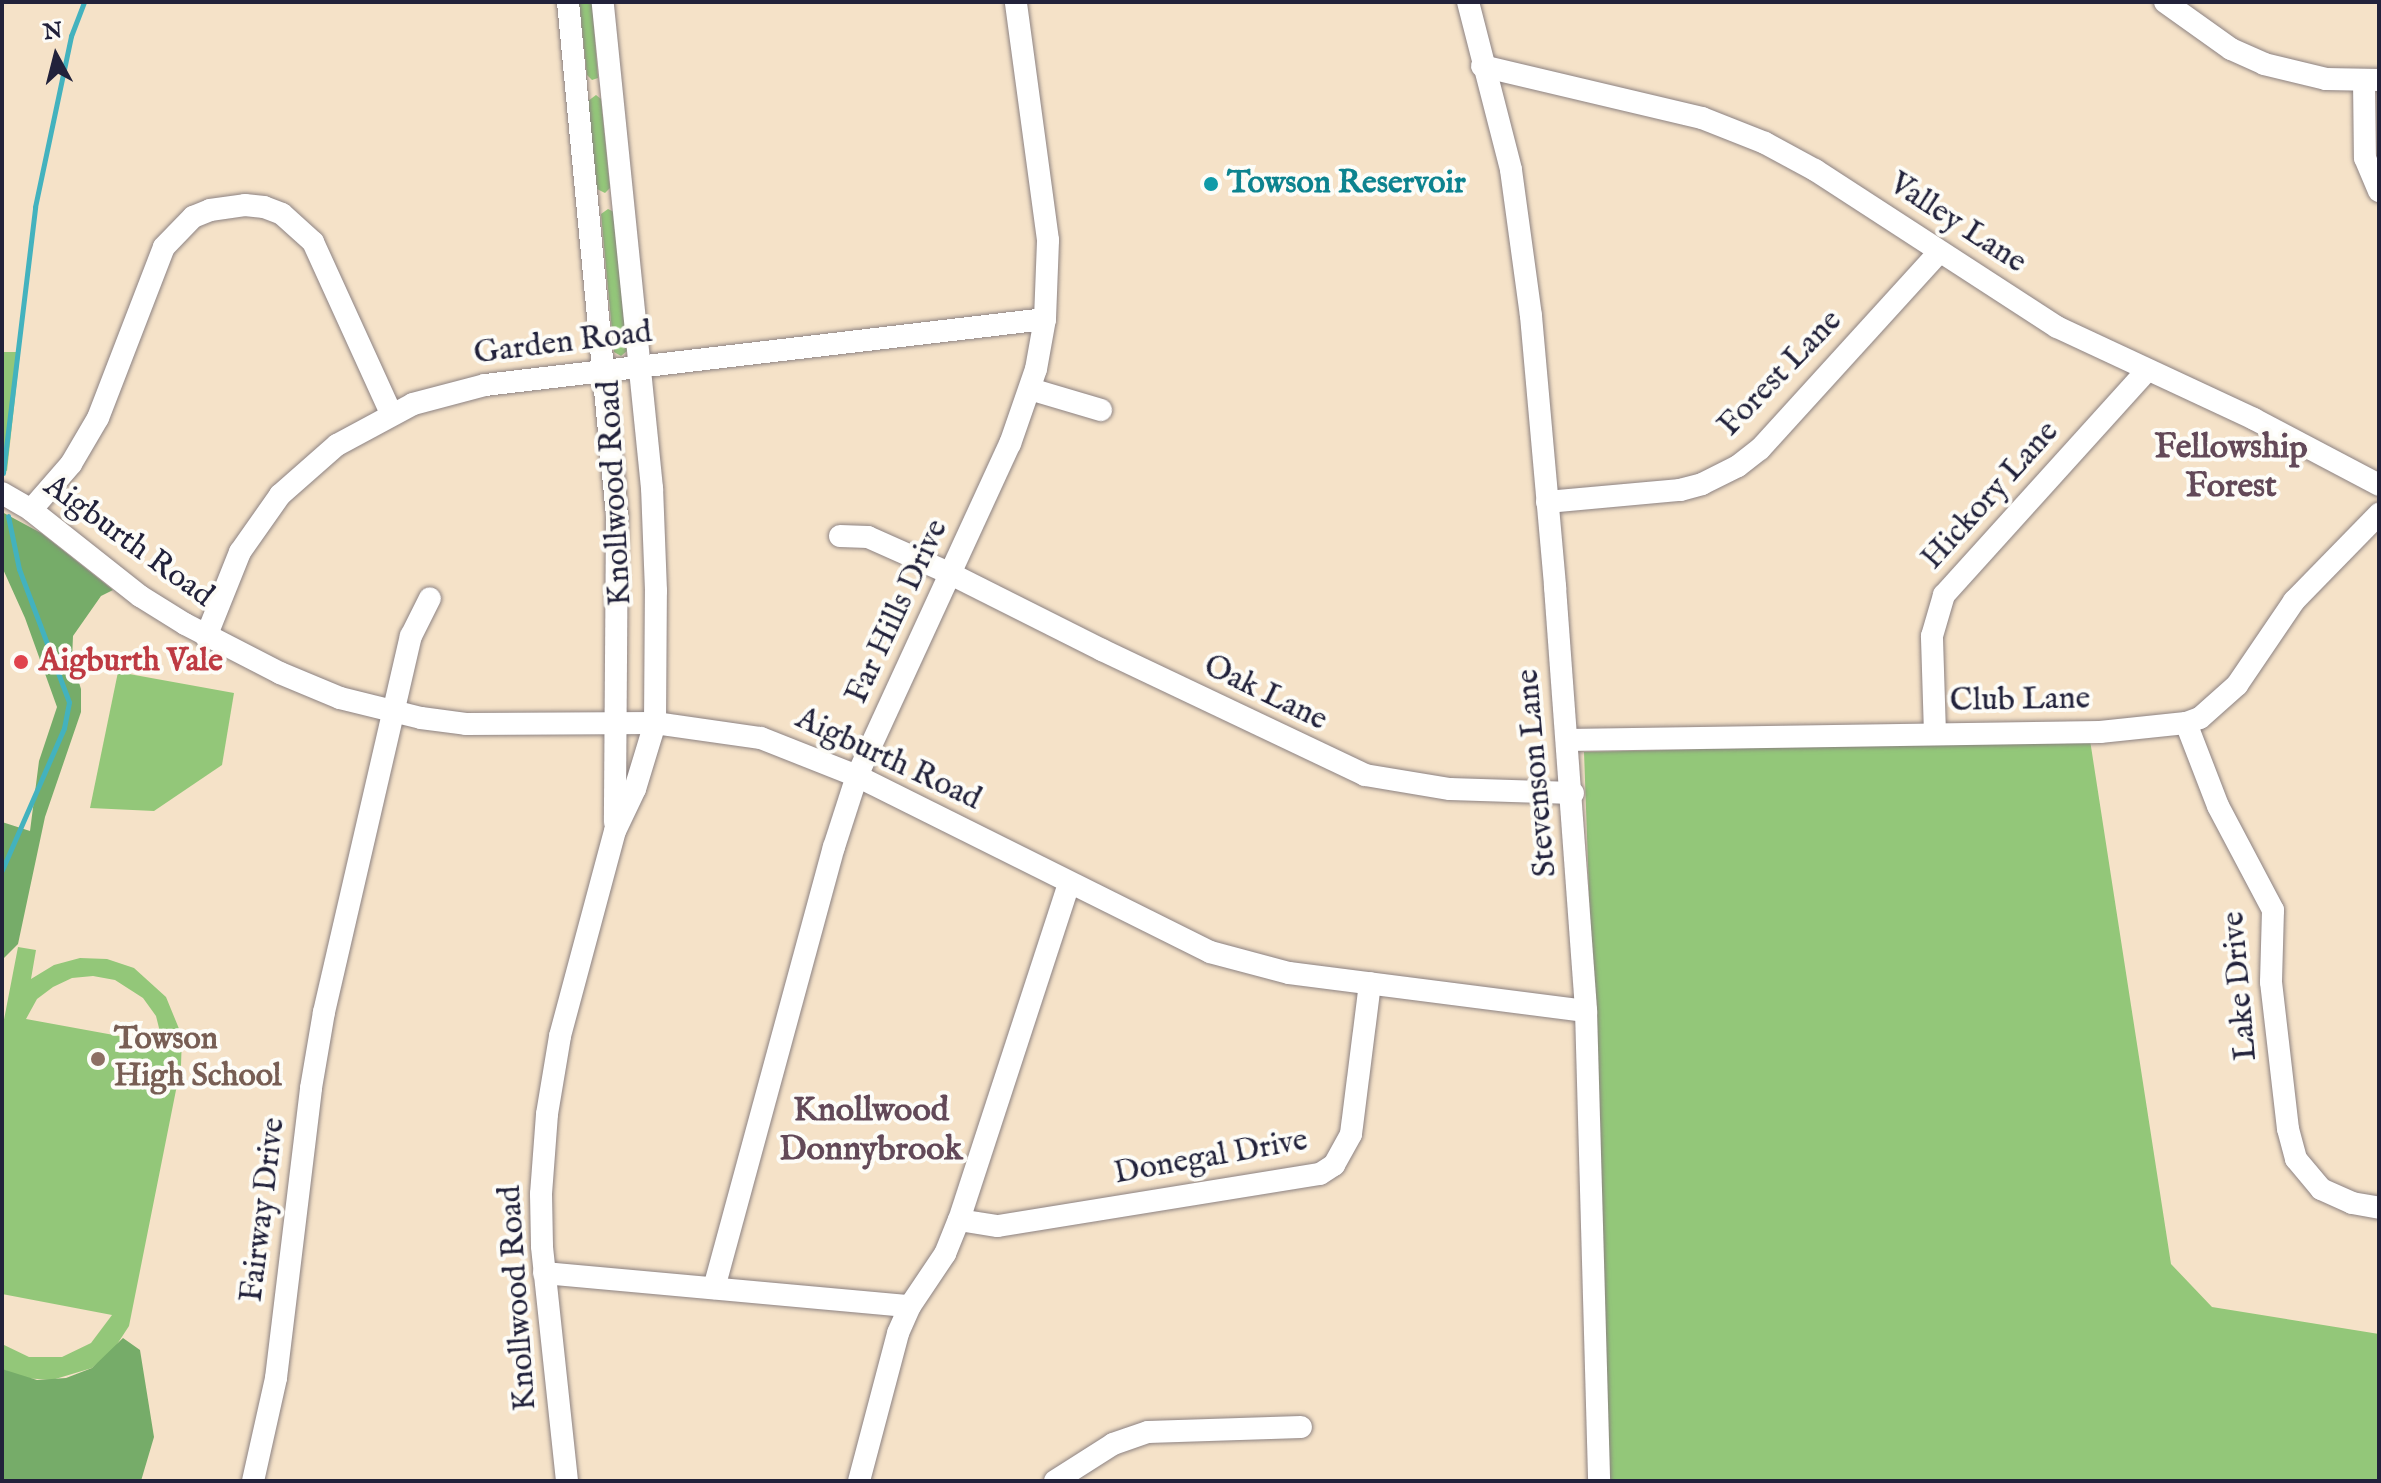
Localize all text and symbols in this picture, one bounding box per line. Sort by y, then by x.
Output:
north arrow [16,16,96,96]
text: N [42,17,64,47]
place label: Towson Reservoir [1227,165,1466,203]
street label: Valley Lane [1881,165,2033,283]
marker: Towson Reservoir [1202,175,1220,193]
street label: Forest Lane [1711,303,1851,445]
street label: Garden Road [472,314,654,374]
street label: Knollwood Road [591,379,641,607]
street label: Hickory Lane [1914,414,2068,578]
district label: Fellowship Forest [2154,427,2308,506]
street label: Aigburth Road [36,468,220,616]
street label: Far Hills Drive [839,514,957,710]
place label: Aigburth Vale [39,643,223,681]
street label: Oak Lane [1197,648,1333,740]
marker: Aigburth Vale [10,651,32,673]
street label: Stevenson Lane [1510,667,1566,879]
street label: Club Lane [1949,681,2091,721]
street label: Aigburth Road [789,700,987,820]
street label: Lake Drive [2215,910,2267,1062]
place label: Towson High School [114,1022,282,1097]
marker: Towson High School [89,1050,107,1068]
district label: Knollwood Donnybrook [779,1090,963,1170]
street label: Fairway Drive [234,1115,294,1305]
street label: Donegal Drive [1111,1122,1311,1194]
street label: Knollwood Road [492,1184,546,1412]

